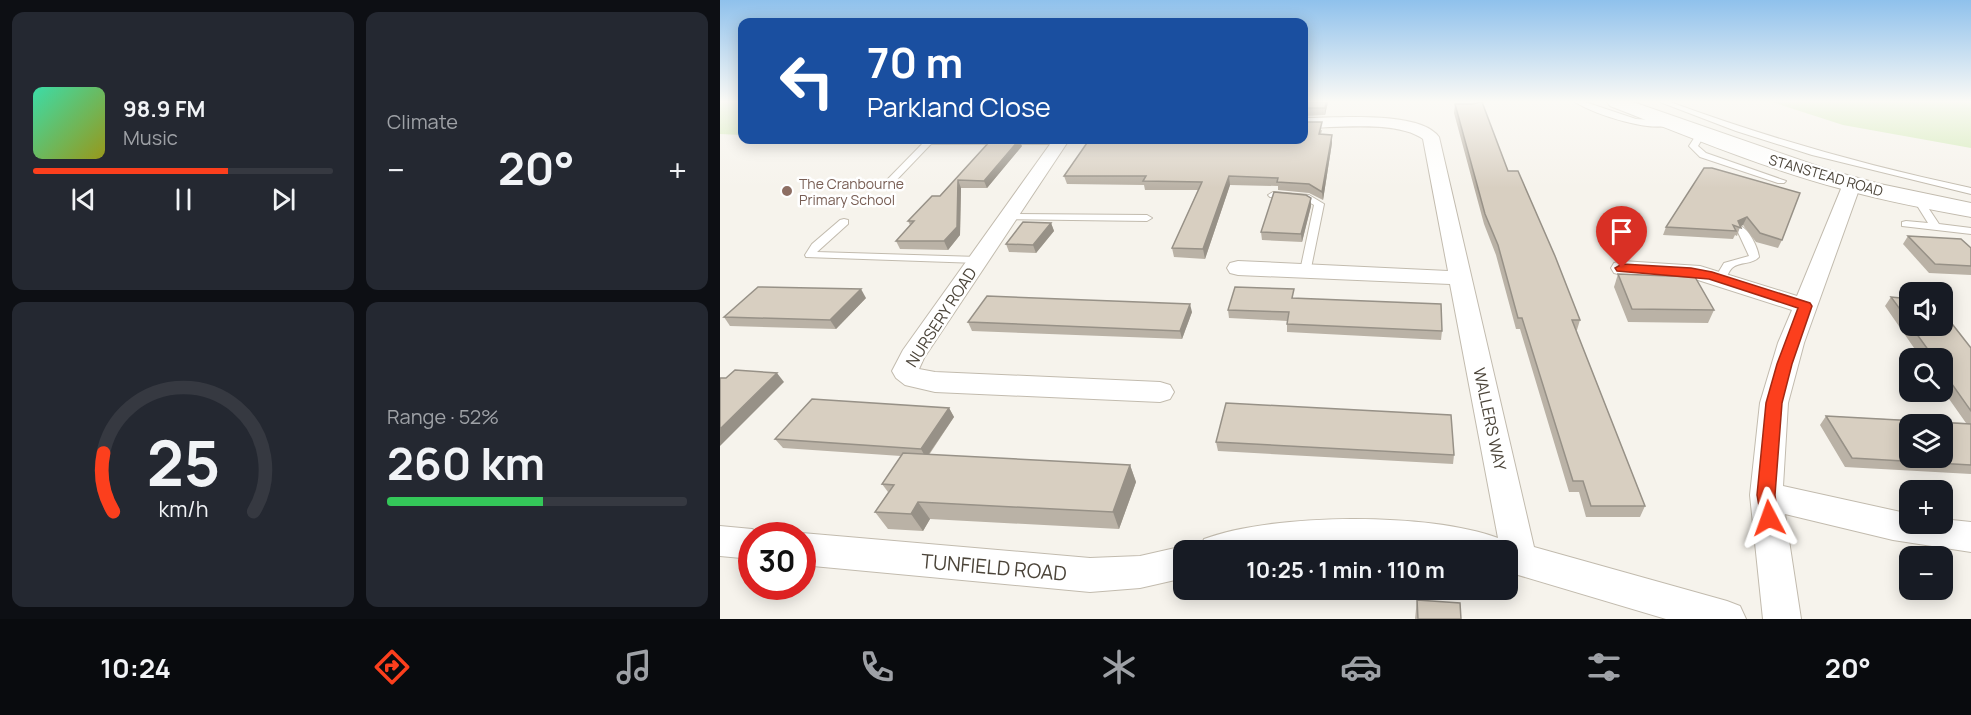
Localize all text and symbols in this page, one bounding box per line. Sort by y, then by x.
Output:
text: 70 m [867,33,963,91]
icon: left [768,42,846,120]
text: Parkland Close [867,88,1051,125]
text: 98.9 FM [123,94,205,124]
text: Climate [387,108,458,135]
text: Music [123,124,178,151]
text: 20° [498,137,575,199]
text: − [387,147,405,192]
text: + [668,147,687,192]
street label: STANSTEAD ROAD [1767,150,1885,200]
place label: The Cranbourne Primary School [799,174,904,209]
icon: previous [67,183,100,216]
icon: pause [167,183,200,216]
icon: next [267,183,300,216]
marker: The Cranbourne Primary School [780,184,794,198]
pin [1596,206,1647,268]
icon: arrive [1605,215,1638,248]
street label: NURSERY ROAD [901,263,982,371]
map controls [1899,282,1953,600]
button: sound [1899,282,1953,336]
button: search [1899,348,1953,402]
street label: WALLERS WAY [1468,366,1512,472]
text: Range · 52% [387,403,499,430]
button: layers [1899,414,1953,468]
text: 25 [146,419,220,505]
text: 260 km [387,432,545,494]
button: + [1899,480,1953,534]
position arrow [1737,486,1801,550]
text: km/h [158,494,208,523]
speed limit sign: 30 [738,522,816,600]
button: − [1899,546,1953,600]
street label: TUNFIELD ROAD [920,547,1068,587]
text: 10:25 · 1 min · 110 m [1246,555,1445,585]
icon: directions [371,646,413,688]
icon: music [613,646,655,688]
icon: phone [856,646,898,688]
icon: climate [1098,646,1140,688]
icon: car [1340,646,1382,688]
icon: filters [1583,646,1625,688]
text: 10:24 [100,649,171,686]
text: 20° [1825,649,1871,686]

